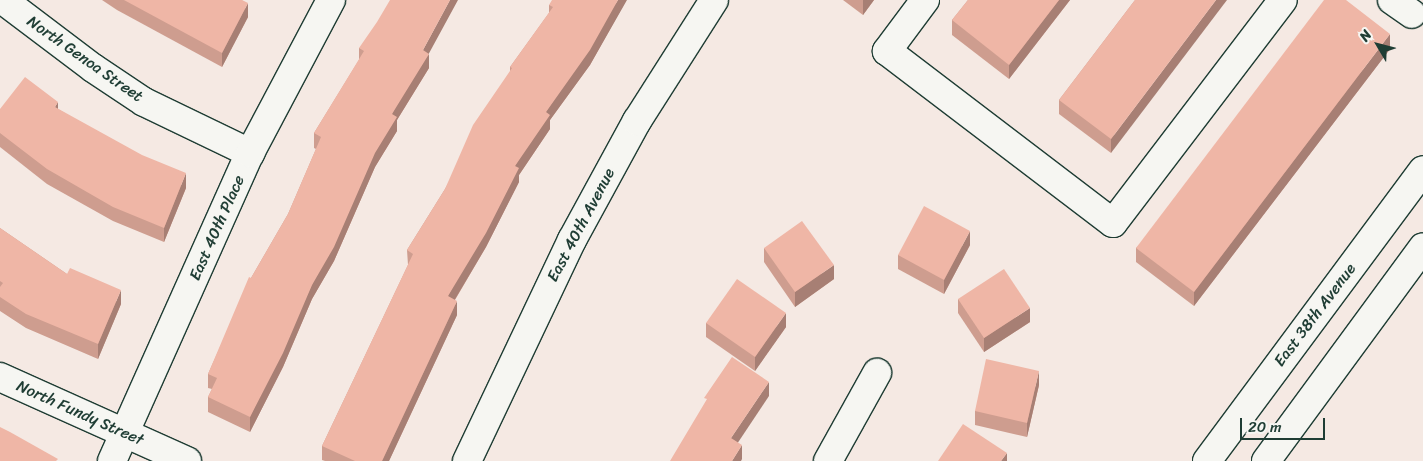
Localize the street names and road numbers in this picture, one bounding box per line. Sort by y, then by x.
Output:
street label: North Genoa Street [23,11,147,107]
street label: East 40th Avenue [543,165,619,285]
street label: East 40th Place [185,172,249,284]
street label: East 38th Avenue [1270,260,1360,370]
street label: North Fundy Street [13,376,147,450]

